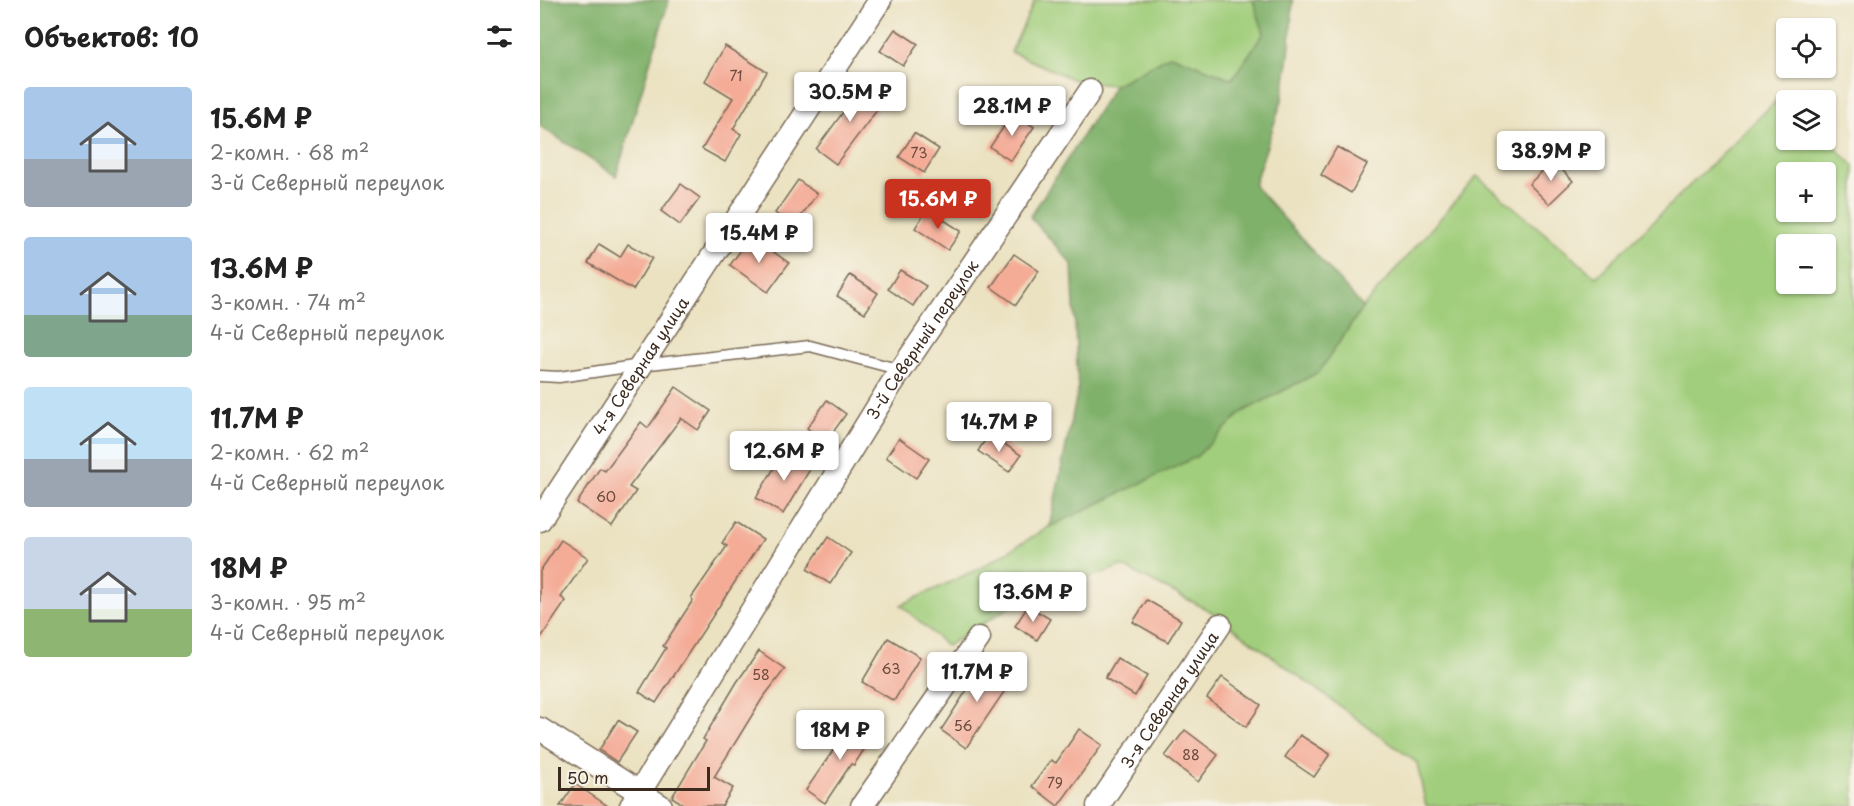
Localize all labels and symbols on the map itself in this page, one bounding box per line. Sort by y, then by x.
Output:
house number: 71 [729,65,743,86]
pin: 30.5M ₽ [795,72,905,123]
pin: 28.1M ₽ [957,86,1067,137]
pin: 38.9M ₽ [1496,131,1606,182]
house number: 73 [911,142,927,163]
pin: 15.6M ₽ [883,179,993,230]
pin: 15.4M ₽ [704,213,814,264]
street label: 3-й Северный переулок [860,254,984,424]
street label: 4-я Северная улица [586,292,694,439]
pin: 14.7M ₽ [944,402,1054,453]
pin: 12.6M ₽ [729,431,839,482]
house number: 60 [596,486,616,507]
pin: 13.6M ₽ [978,572,1088,623]
street label: 3-я Северная улица [1114,626,1224,773]
pin: 11.7M ₽ [922,652,1032,703]
house number: 63 [882,658,900,679]
house number: 58 [752,664,770,685]
pin: 18M ₽ [798,710,882,761]
house number: 56 [954,715,973,736]
house number: 88 [1182,744,1200,765]
scale bar [558,764,710,792]
house number: 79 [1047,772,1063,793]

